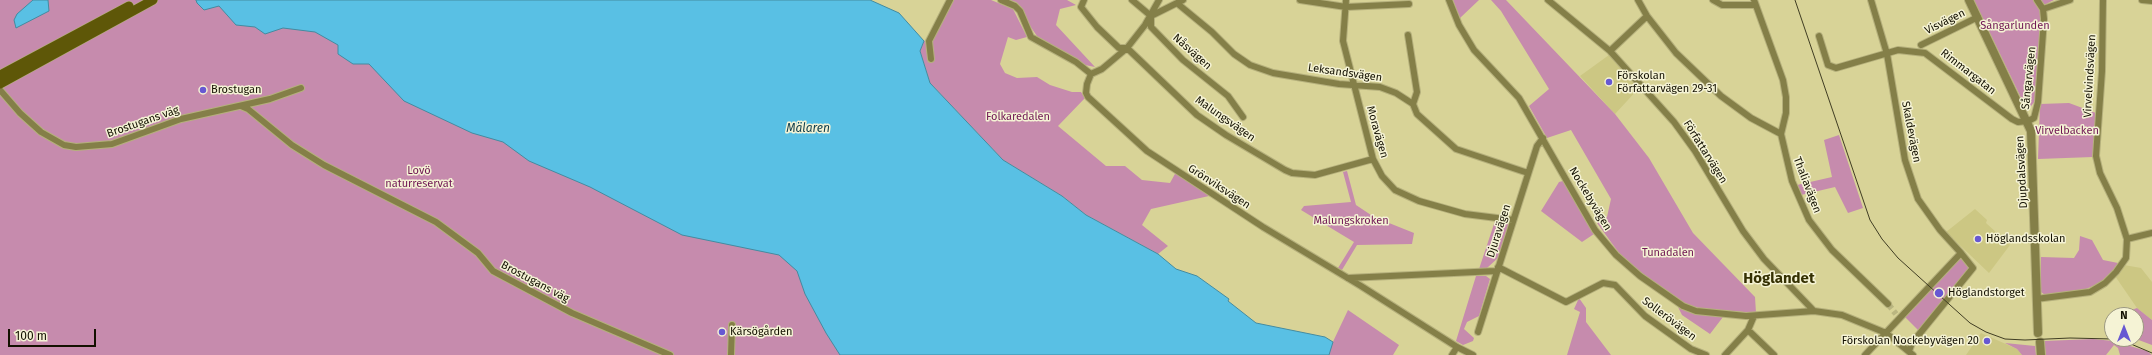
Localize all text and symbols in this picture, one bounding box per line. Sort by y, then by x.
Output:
street label: Visvägen [1923,7,1967,37]
park label: Sångarlunden [1980,19,2050,33]
street label: Nåsvägen [1170,31,1214,73]
street label: Virvelvindsvägen [2081,34,2099,118]
street label: Rimmargatan [1938,46,1998,98]
street label: Sångarvägen [2019,46,2039,110]
street label: Leksandsvägen [1307,61,1383,85]
place label: Förskolan Författarvägen 29-31 [1617,69,1717,95]
marker: Förskolan Författarvägen 29-31 [1604,77,1614,87]
place label: Brostugan [211,83,261,97]
marker: Brostugan [198,85,208,95]
street label: Malungsvägen [1192,93,1258,145]
street label: Skaldevägen [1899,100,1923,164]
street label: Brostugans väg [105,103,181,141]
street label: Moravägen [1363,104,1391,160]
park label: Folkaredalen [986,110,1050,124]
street label: Författarvägen [1680,118,1730,186]
water label: Mälaren [786,122,830,136]
park label: Virvelbacken [2035,124,2099,138]
street label: Djupdalsvägen [2014,135,2030,209]
street label: Thaliavägen [1790,155,1824,215]
street label: Grönviksvägen [1185,162,1253,212]
park label: Lovö naturreservat [385,164,453,190]
street label: Nockebyvägen [1566,165,1614,233]
street label: Djuravägen [1484,203,1514,259]
park label: Malungskroken [1313,214,1389,228]
place label: Höglandsskolan [1986,232,2066,246]
marker: Höglandsskolan [1973,234,1983,244]
park label: Tunadalen [1642,246,1694,260]
street label: Brostugans väg [499,258,571,306]
district label: Höglandet [1743,270,1815,288]
place label: Höglandstorget [1948,286,2025,300]
marker: Höglandstorget [1933,287,1945,299]
street label: Sollerövägen [1639,294,1699,344]
north arrow [2104,307,2144,347]
text: N [2120,309,2128,322]
scale bar [10,321,98,347]
place label: Kärsögården [730,325,792,339]
marker: Kärsögården [717,327,727,337]
text: 100 m [15,329,47,343]
place label: Förskolan Nockebyvägen 20 [1842,334,1979,348]
marker: Förskolan Nockebyvägen 20 [1982,336,1992,346]

